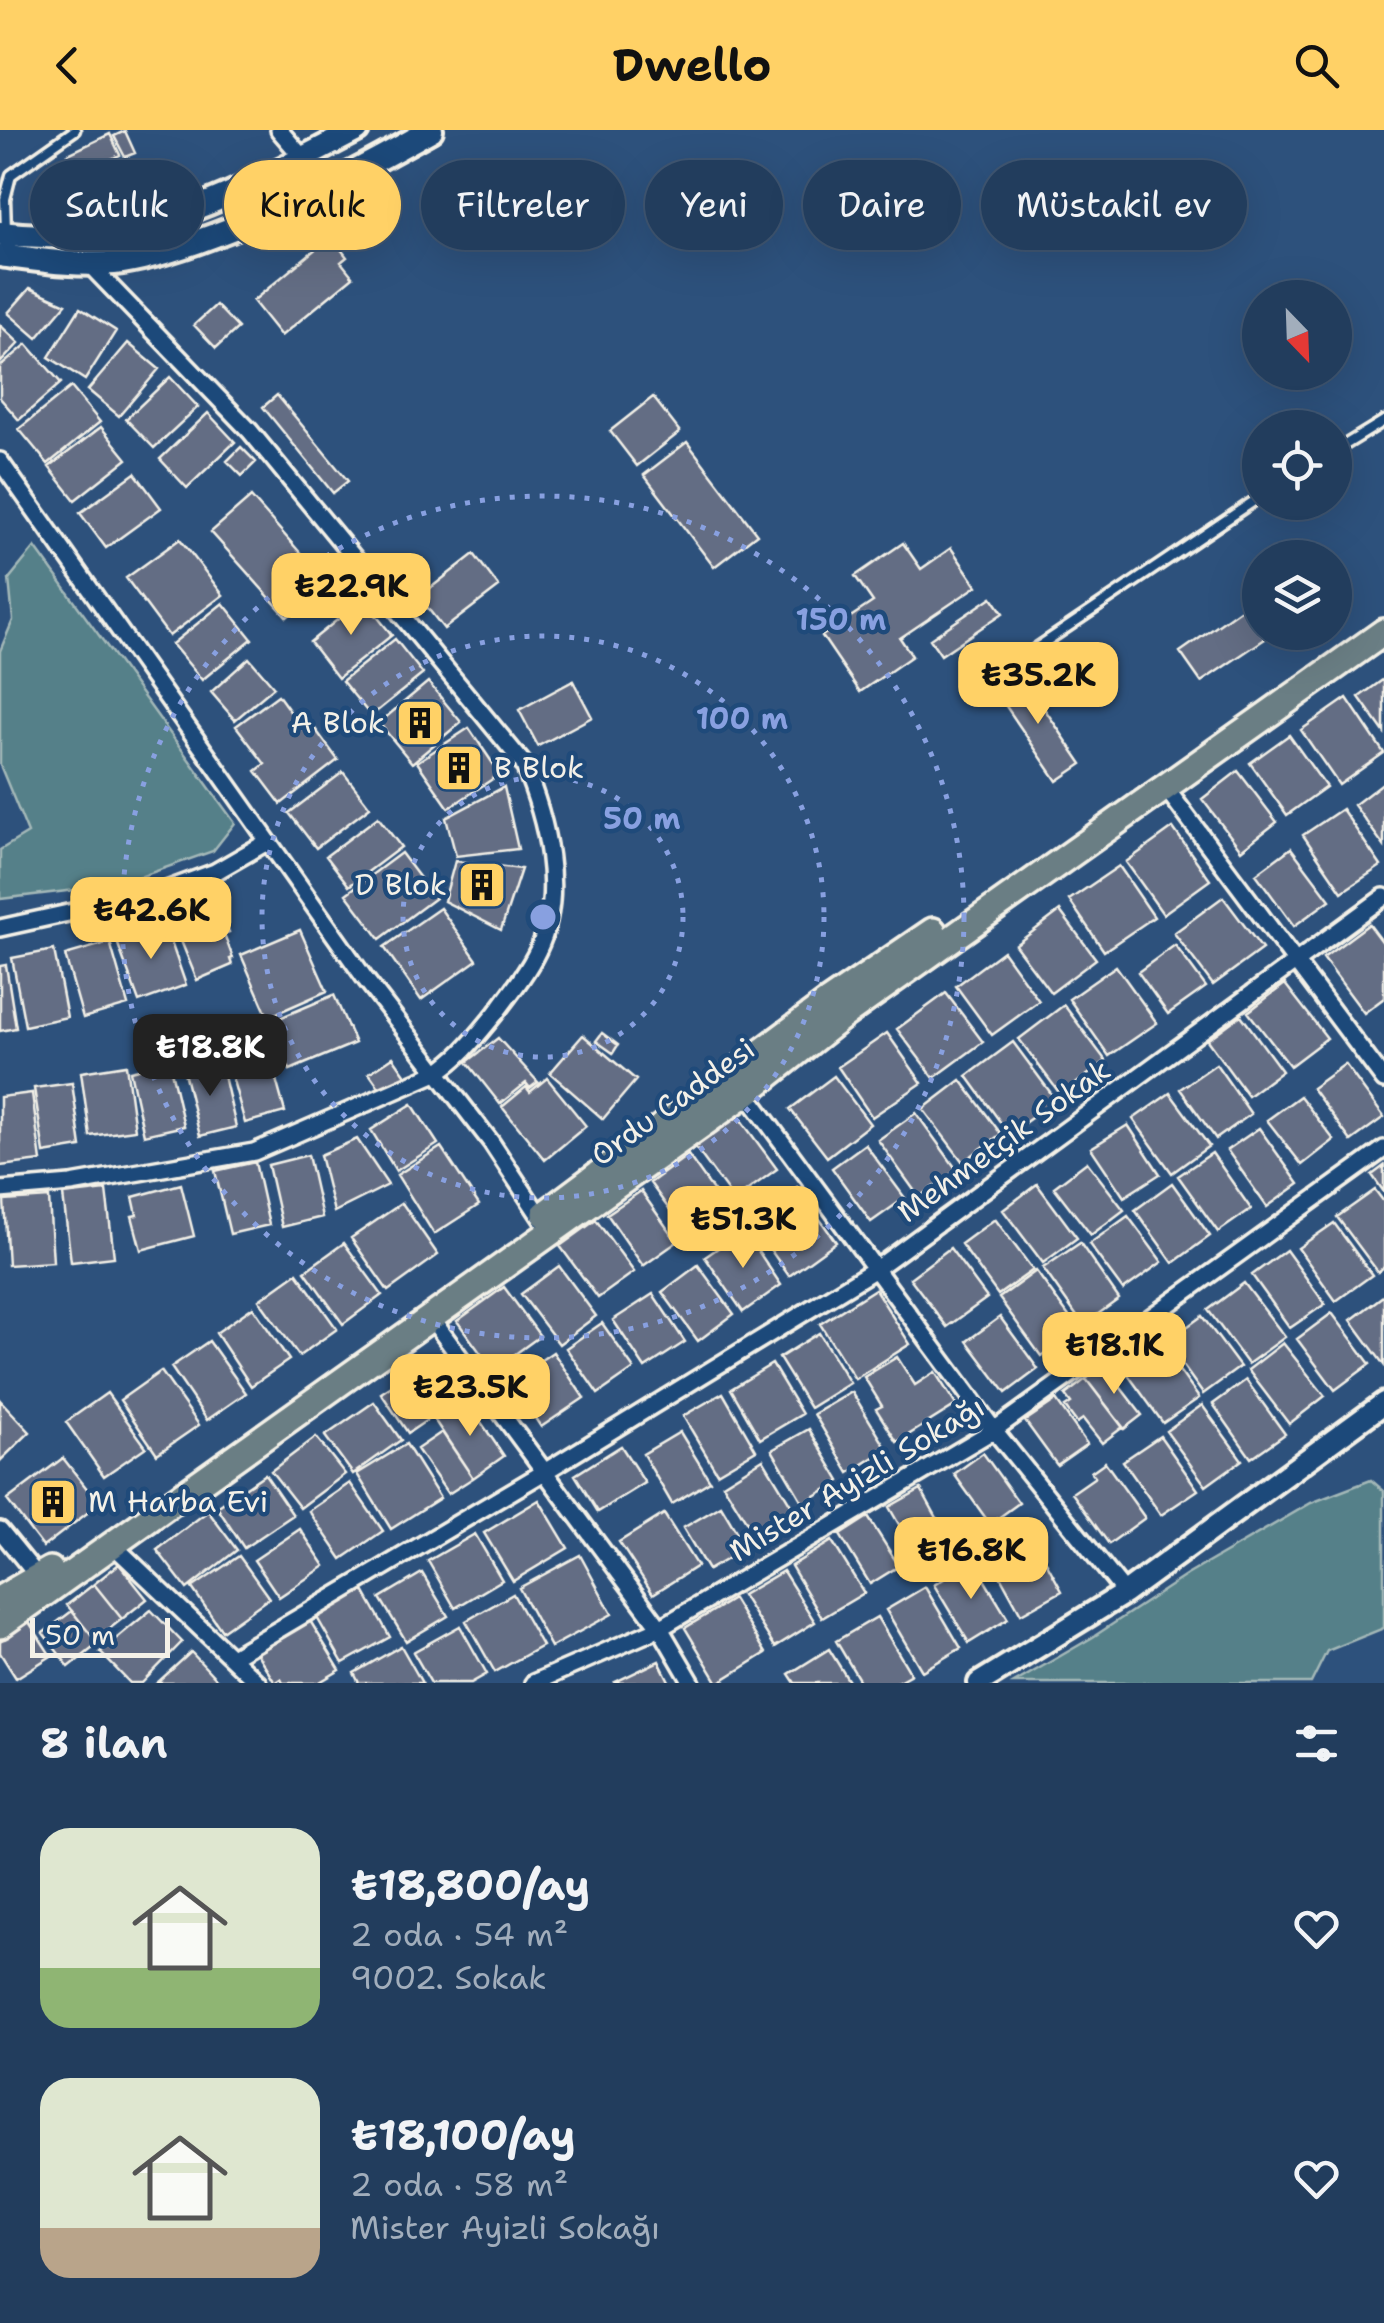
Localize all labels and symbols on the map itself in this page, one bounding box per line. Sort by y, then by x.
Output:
north arrow [1242,280,1352,390]
pin: ₺22.9K [270,553,432,638]
text: 150 m [796,599,886,640]
pin: ₺35.2K [957,642,1119,727]
building icon: A Blok [394,697,446,749]
text: 100 m [696,698,788,739]
place label: A Blok [291,702,385,743]
building icon: B Blok [433,742,485,794]
place label: B Blok [494,747,584,788]
text: 50 m [603,798,681,839]
building icon: D Blok [456,859,508,911]
place label: D Blok [355,864,447,905]
pin: ₺42.6K [70,877,232,962]
centre of rings [525,899,561,935]
pin: ₺18.8K [129,1014,291,1099]
street label: Ordu Caddesi [582,1028,763,1175]
street label: Mehmetçik Sokak [889,1049,1119,1232]
pin: ₺51.3K [662,1186,824,1271]
pin: ₺18.1K [1033,1312,1195,1397]
pin: ₺23.5K [389,1354,551,1439]
street label: Mister Ayizli Sokağı [722,1386,992,1571]
building icon: M Harba Evi [27,1476,79,1528]
place label: M Harba Evi [88,1481,268,1522]
pin: ₺16.8K [890,1517,1052,1602]
scale bar [30,1613,170,1658]

